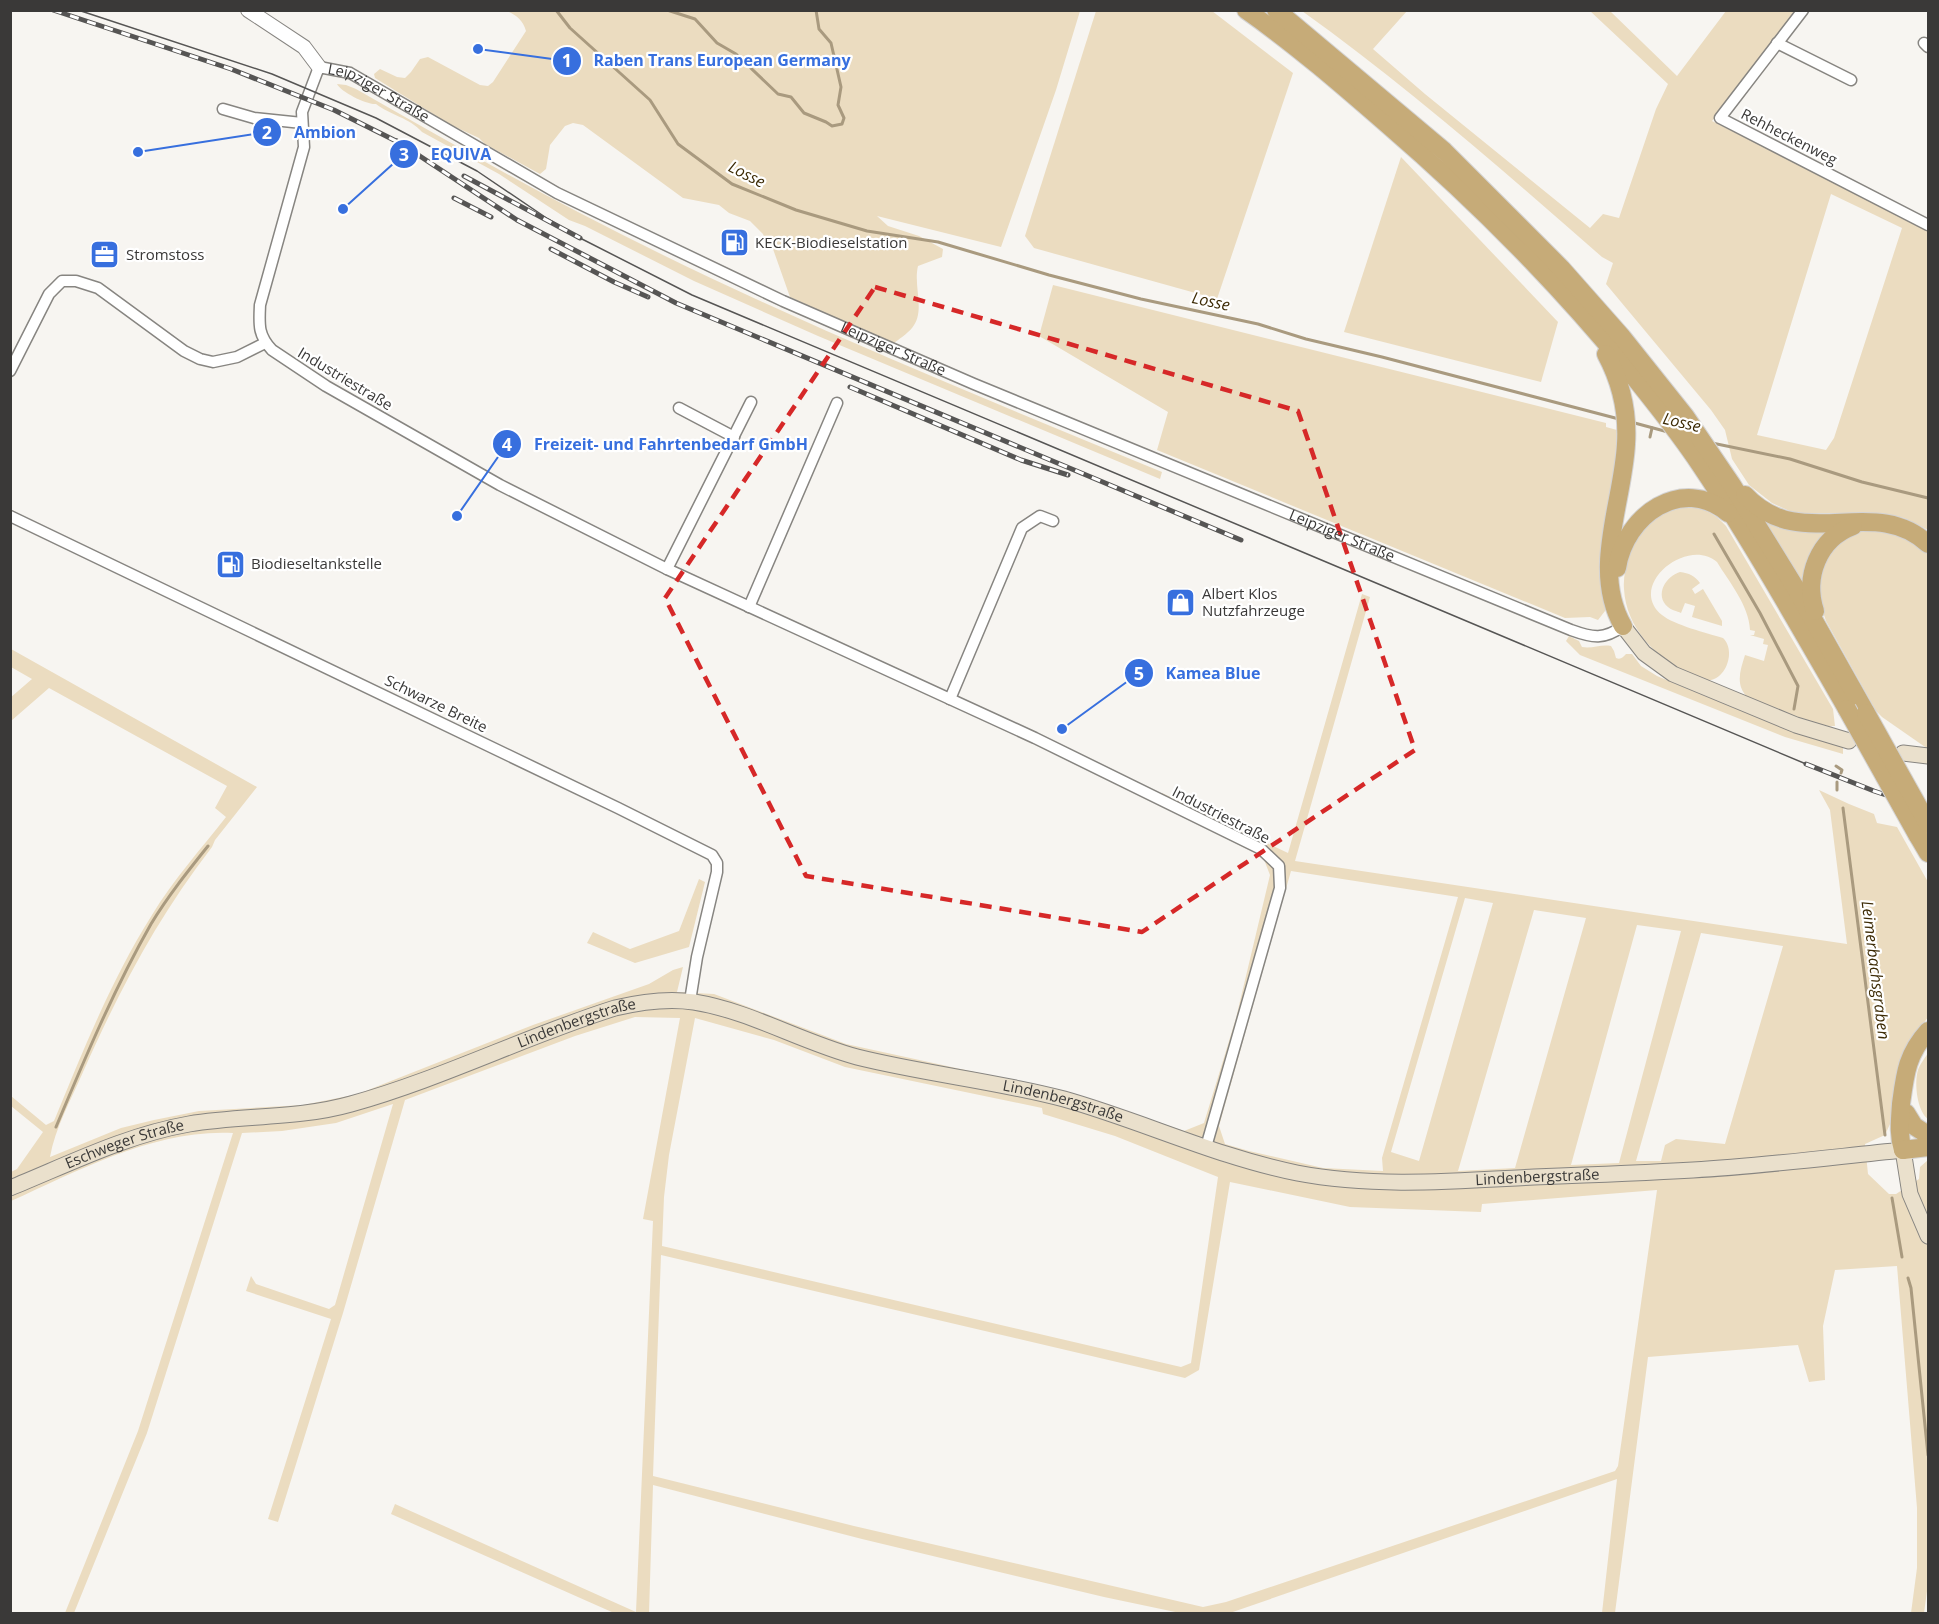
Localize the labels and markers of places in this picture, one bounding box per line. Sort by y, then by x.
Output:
callout: Raben Trans European Germany [552,44,863,78]
callout: Ambion [252,115,368,149]
callout: EQUIVA [389,137,503,171]
fuel station icon: KECK-Biodieselstation [718,227,750,259]
place label: KECK-Biodieselstation [755,232,907,252]
office icon: Stromstoss [89,239,121,271]
place label: Stromstoss [126,244,204,264]
callout: Freizeit- und Fahrtenbedarf GmbH [492,427,820,461]
fuel station icon: Biodieseltankstelle [214,548,246,580]
place label: Biodieseltankstelle [251,553,382,573]
place label: Albert Klos Nutzfahrzeuge [1202,583,1305,620]
shop icon: Albert Klos Nutzfahrzeuge [1165,587,1197,619]
callout: Kamea Blue [1124,656,1273,690]

